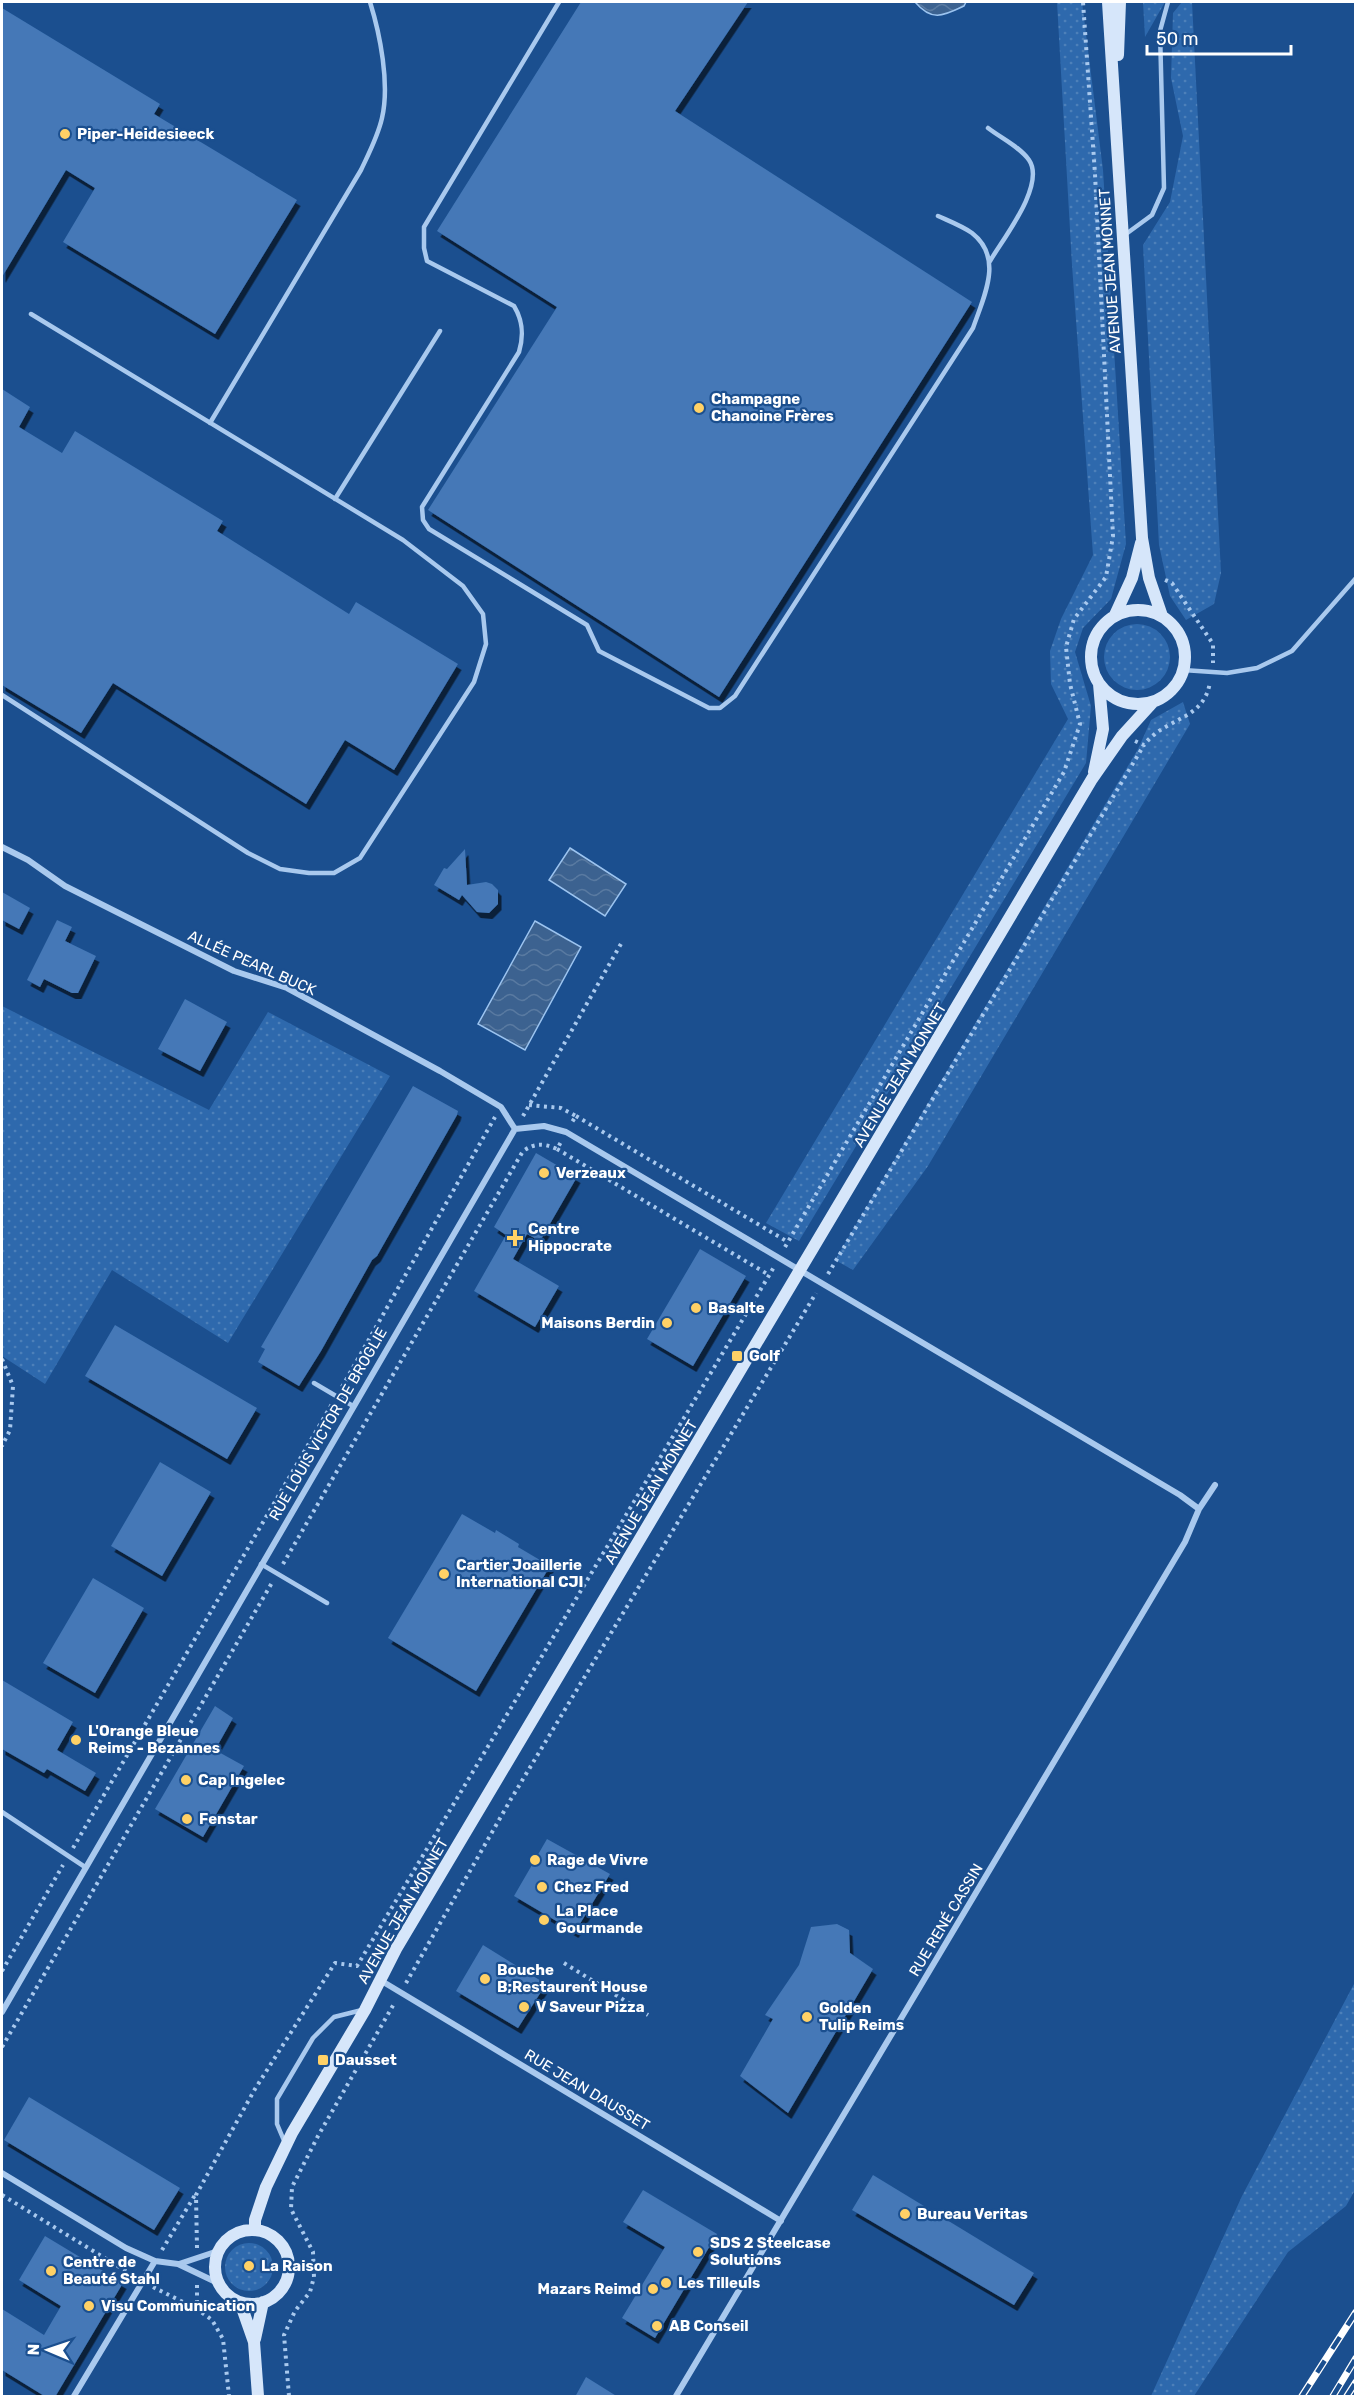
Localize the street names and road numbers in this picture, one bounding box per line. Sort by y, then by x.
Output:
street label: AVENUE JEAN MONNET [1095,188,1125,354]
street label: ALLÉE PEARL BUCK [185,927,319,999]
street label: AVENUE JEAN MONNET [850,999,950,1151]
street label: RUE LOUIS VICTOR DE BROGLIE [265,1324,391,1524]
street label: AVENUE JEAN MONNET [601,1416,701,1568]
street label: AVENUE JEAN MONNET [354,1835,452,1987]
street label: RUE RENÉ CASSIN [905,1860,987,1980]
street label: RUE JEAN DAUSSET [521,2046,653,2135]

